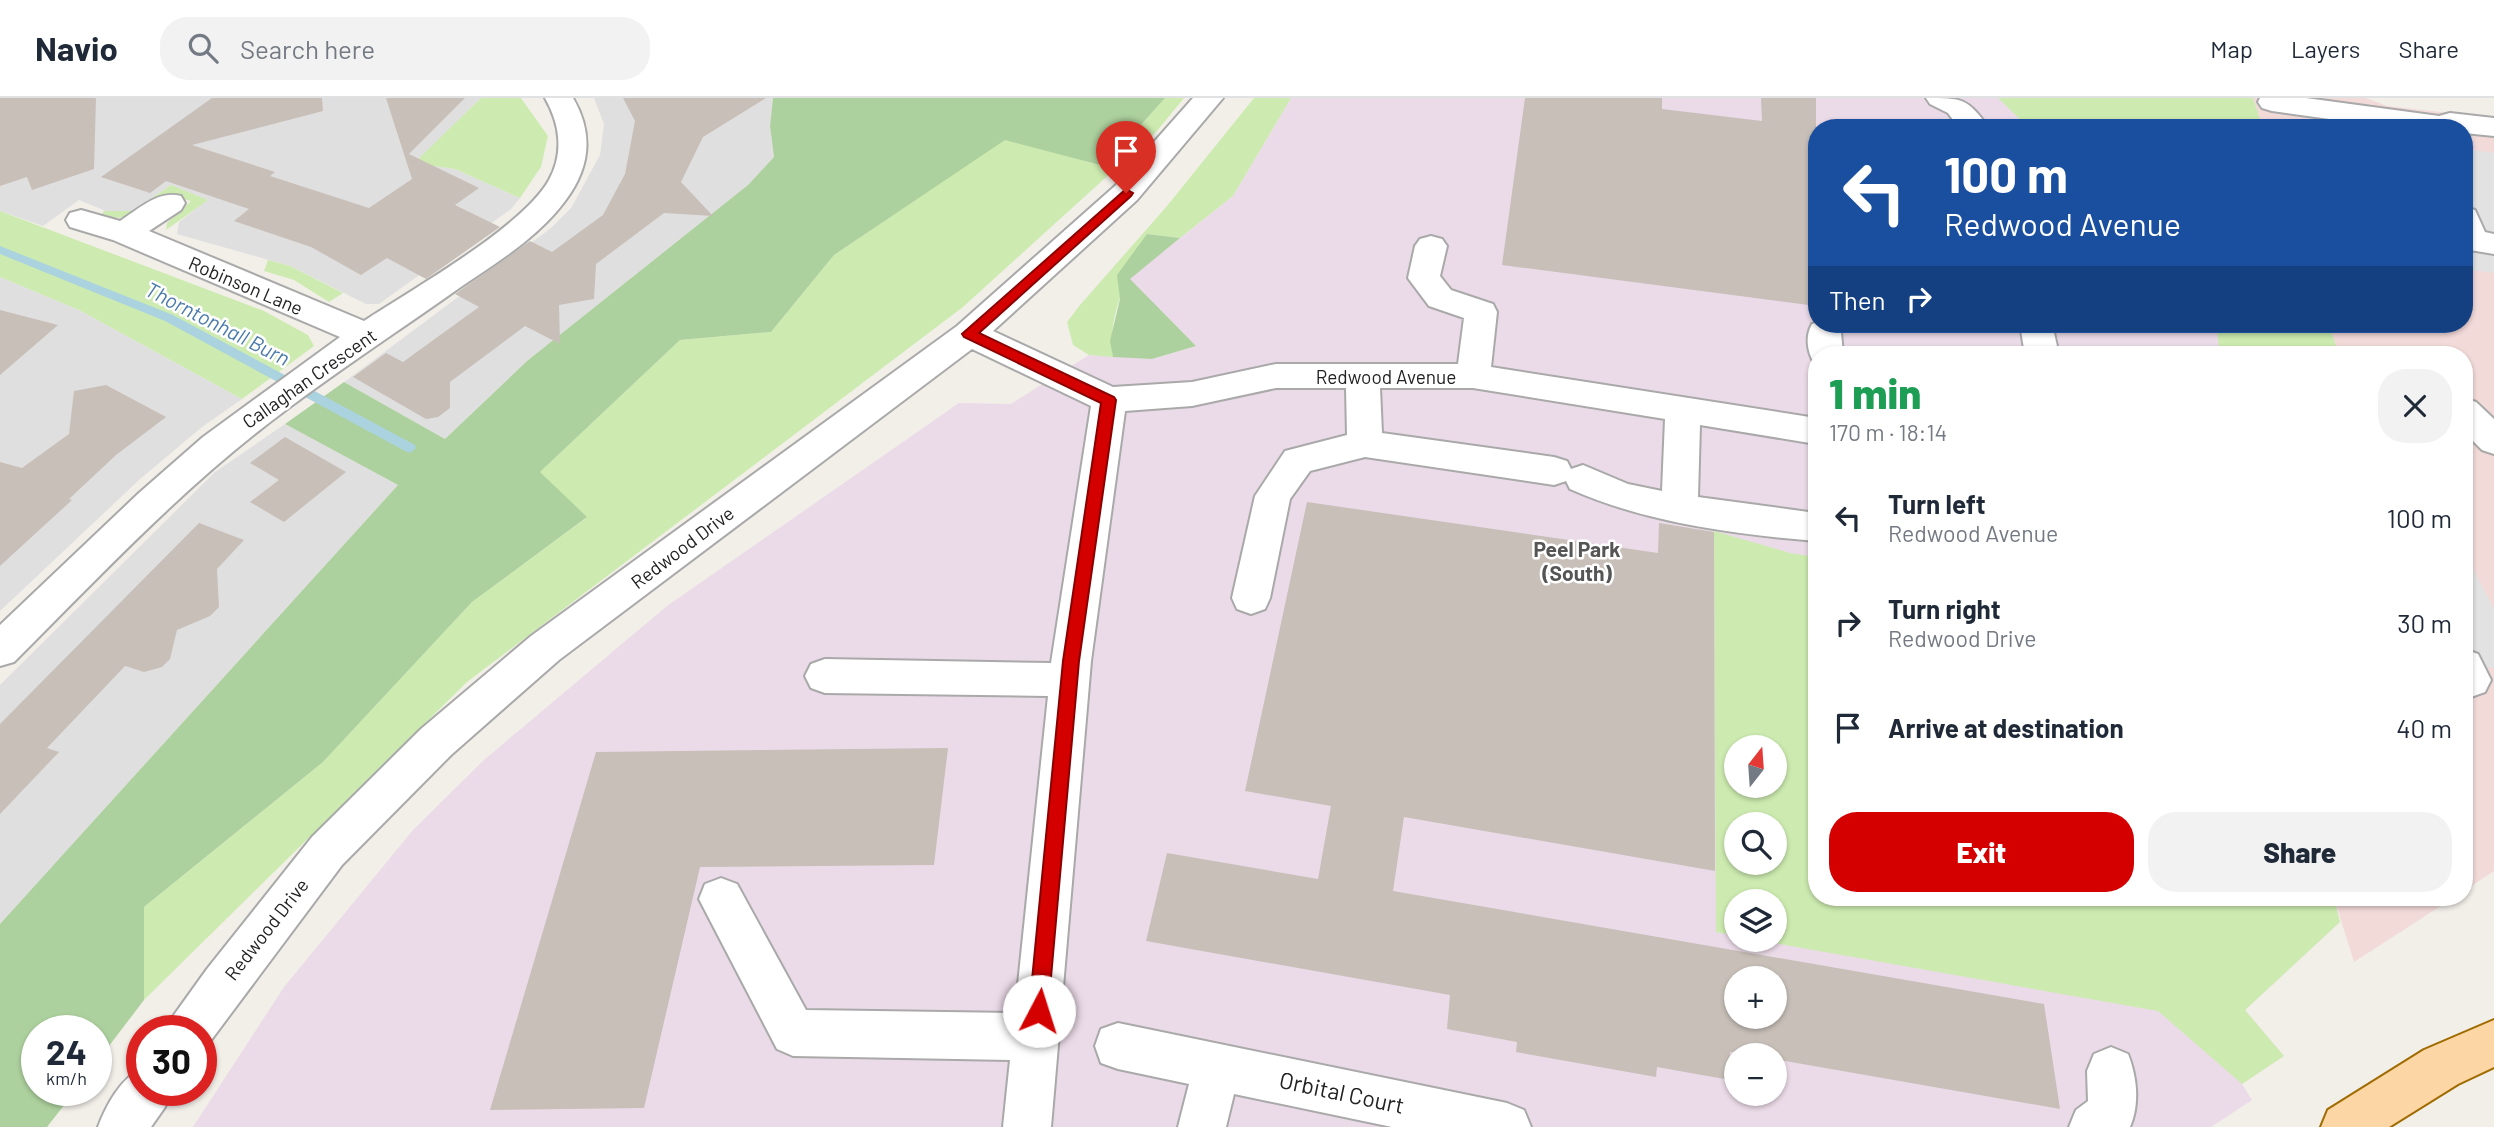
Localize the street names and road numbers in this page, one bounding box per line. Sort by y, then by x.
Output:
street label: Robinson Lane [186,251,306,319]
street label: Callaghan Crescent [238,323,380,433]
street label: Redwood Avenue [1316,365,1456,388]
street label: Redwood Drive [626,501,738,593]
street label: Redwood Drive [219,874,313,984]
street label: Orbital Court [1277,1065,1407,1119]

